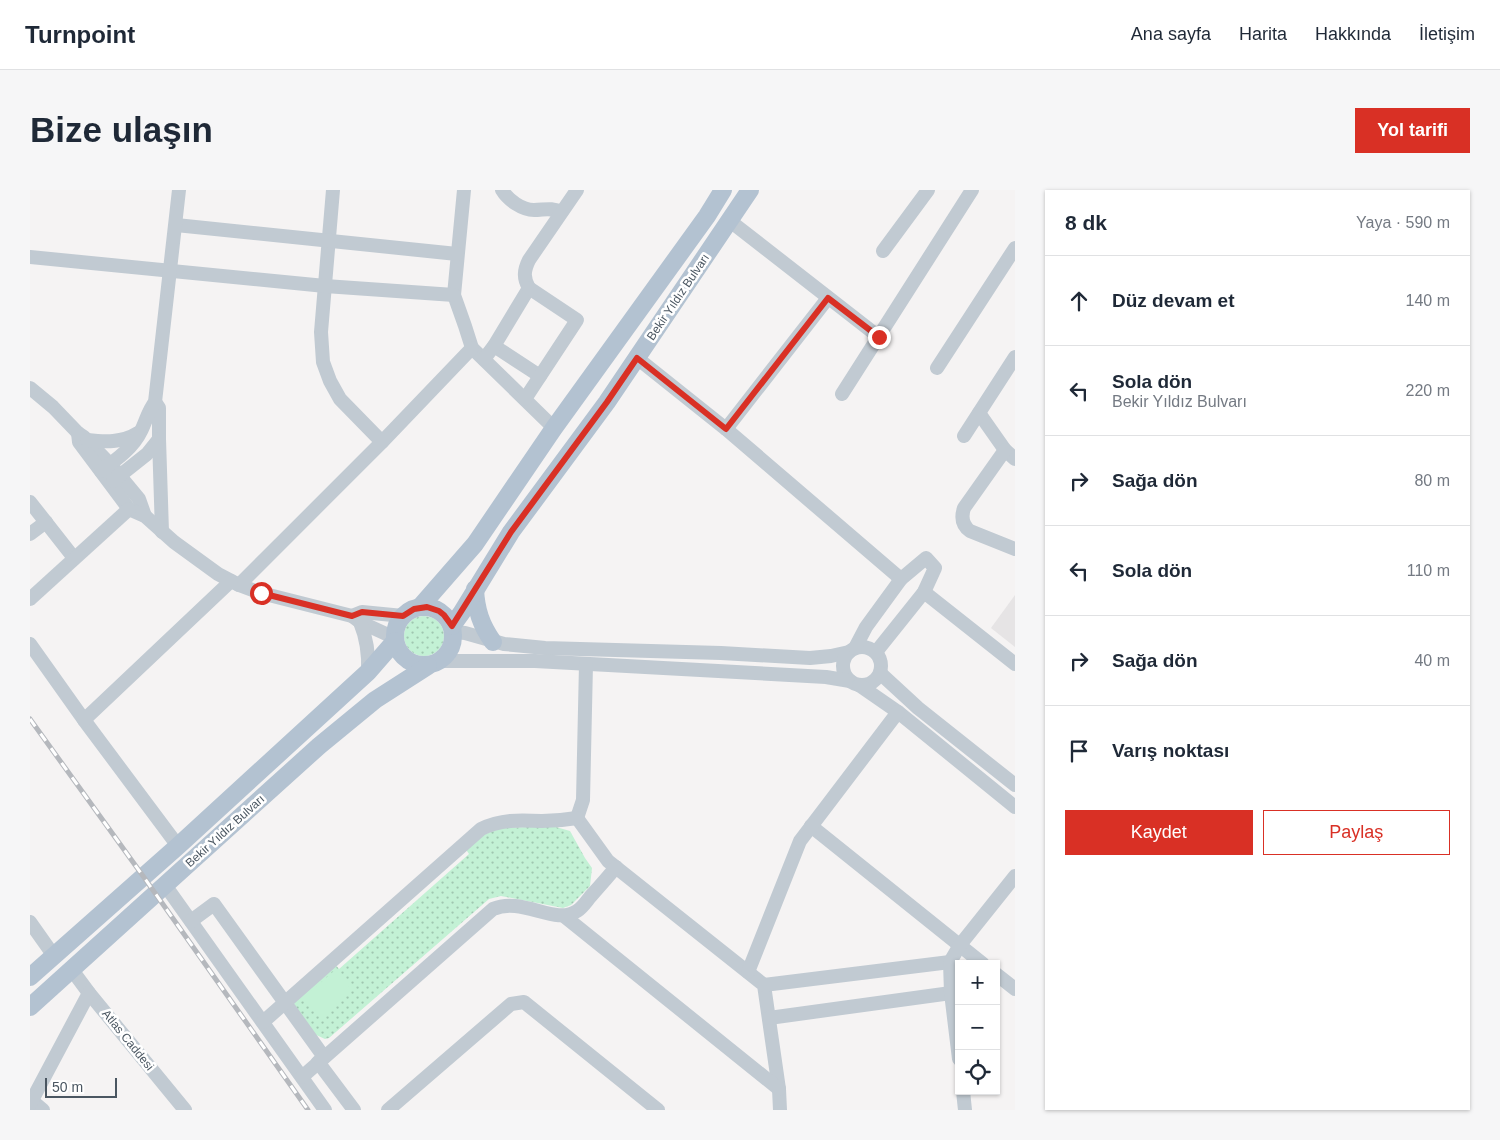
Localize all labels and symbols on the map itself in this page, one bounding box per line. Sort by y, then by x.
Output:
street label: Bekir Yıldız Bulvarı [644,251,712,343]
route end [868,326,891,349]
route start [250,582,273,605]
street label: Bekir Yıldız Bulvarı [183,792,267,870]
street label: Atlas Caddesi [99,1007,157,1073]
scale bar [45,1075,118,1098]

